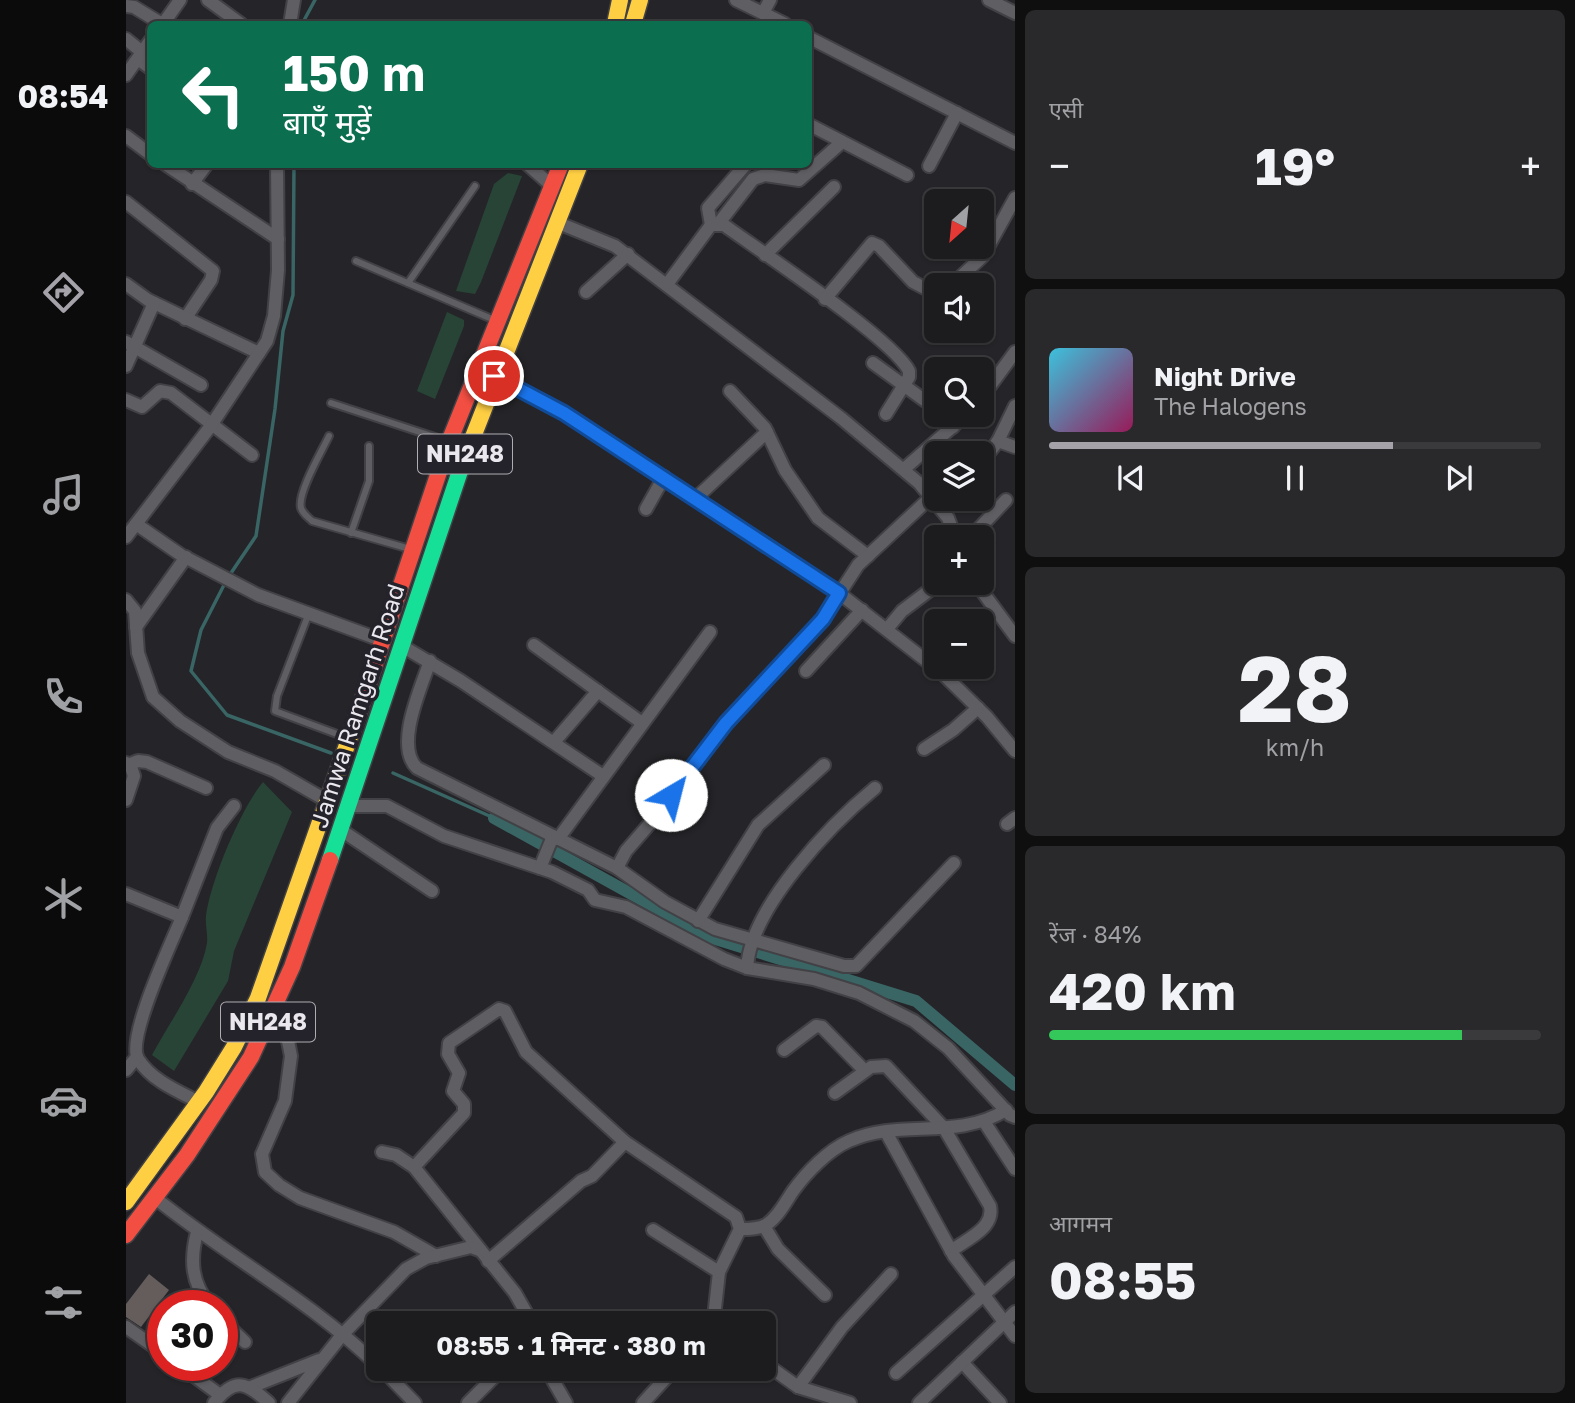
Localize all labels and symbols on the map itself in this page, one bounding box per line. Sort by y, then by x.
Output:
north arrow [924,189,994,259]
pin [464,346,524,406]
road number: NH248 [418,435,512,474]
street label: Jamwa Ramgarh Road [303,580,410,831]
position arrow [634,758,708,832]
road number: NH248 [221,1002,315,1042]
speed limit sign: 30 [147,1290,238,1381]

